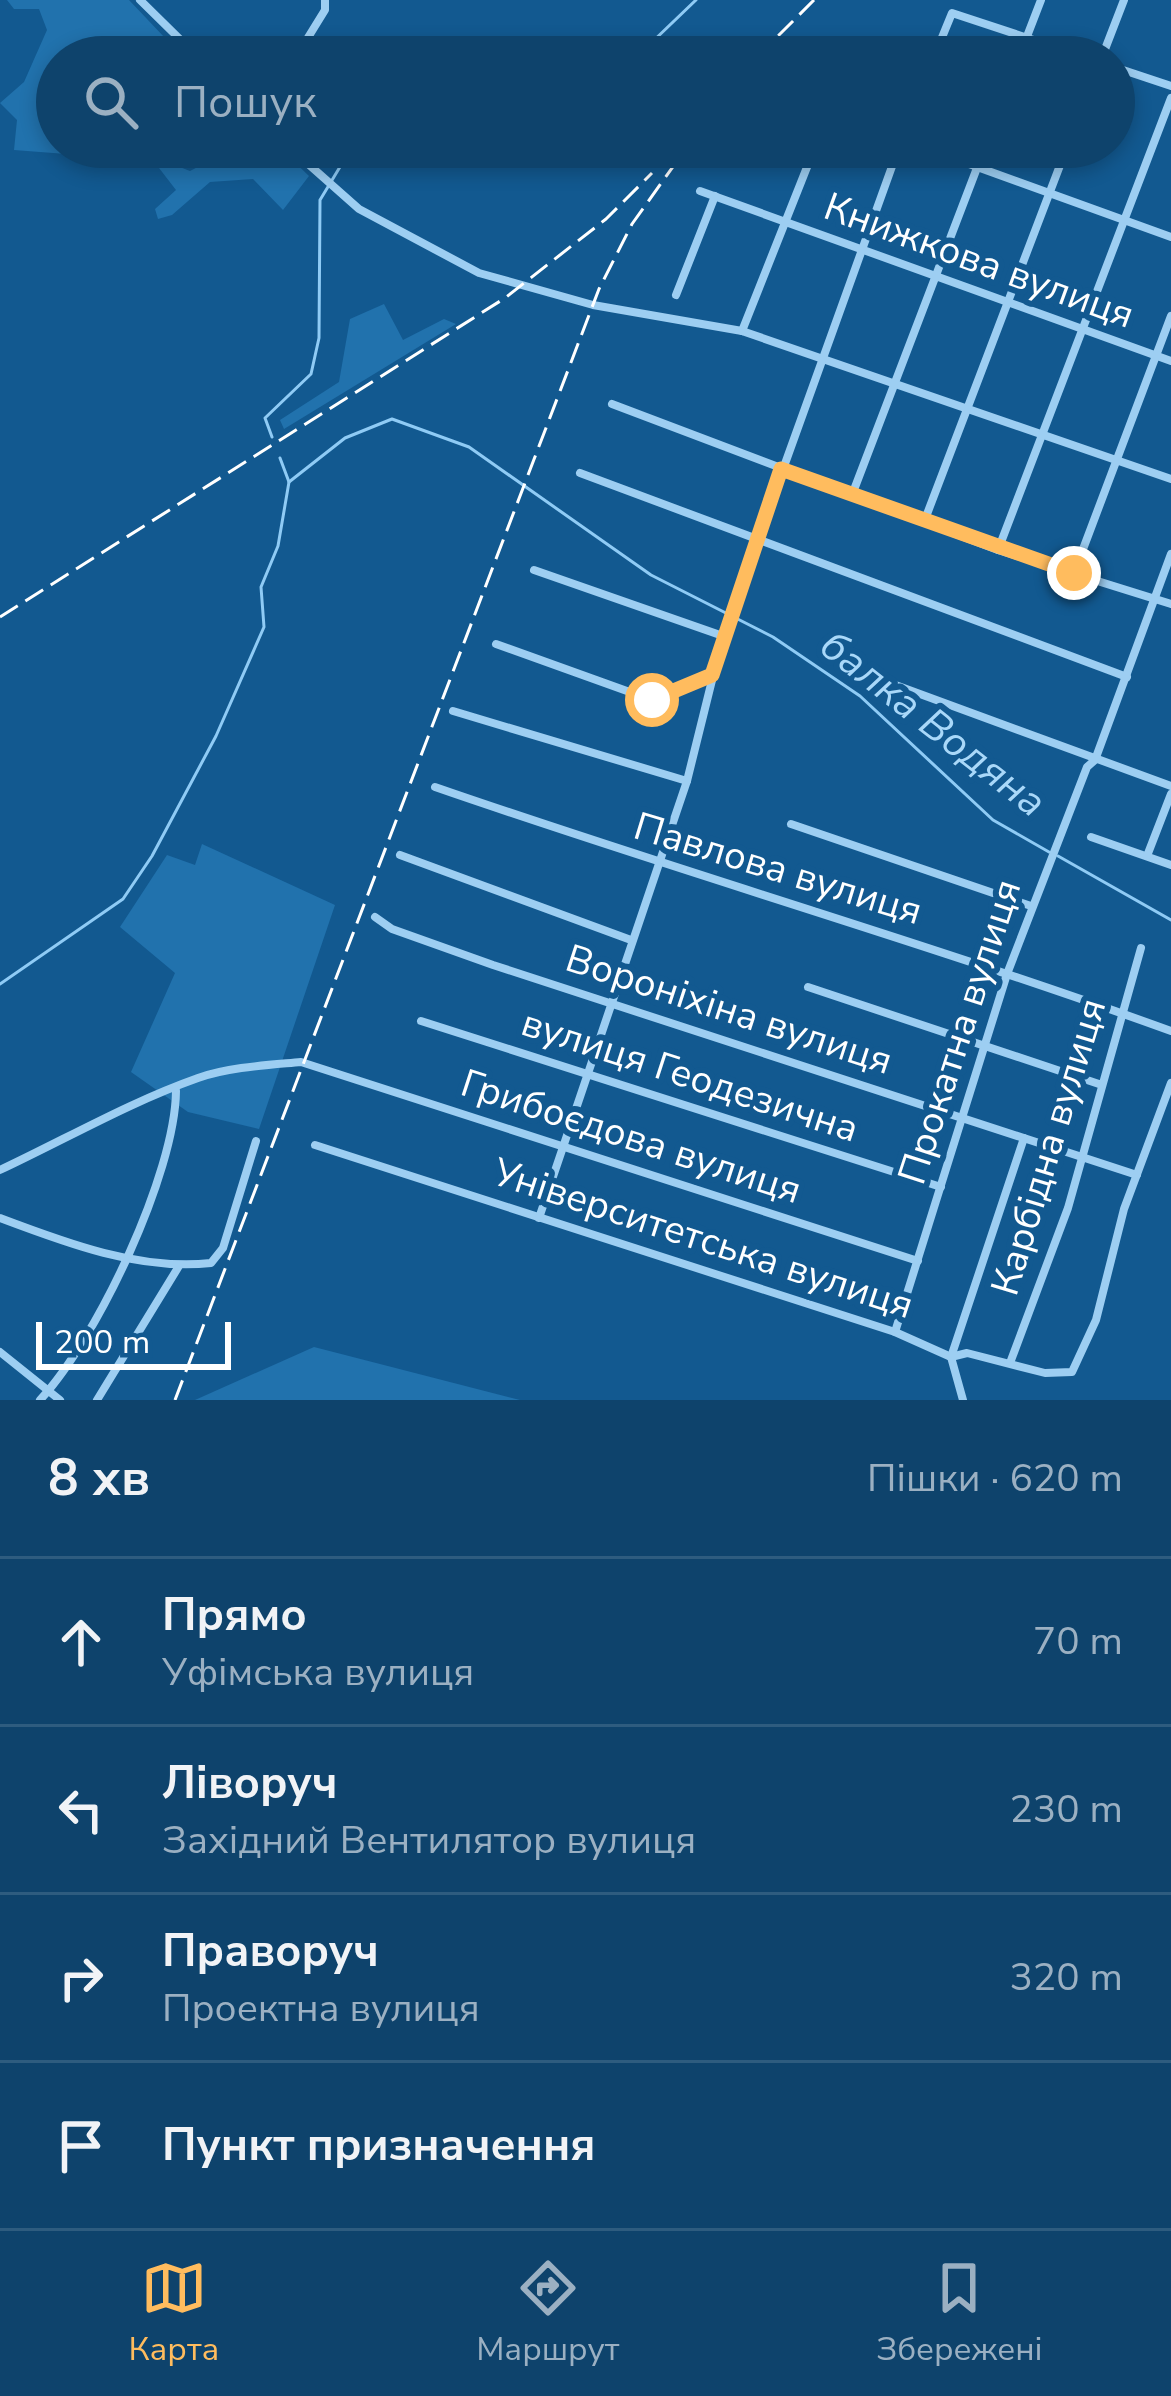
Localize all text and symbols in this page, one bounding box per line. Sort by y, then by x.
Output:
search box [36,36,1135,168]
icon: search [78,69,144,135]
text: Пошук [174,72,317,133]
street label: Книжкова вулиця [817,180,1141,342]
route end [1047,546,1101,600]
water label: балка Водяна [808,617,1058,831]
route start [625,673,679,727]
street label: Павлова вулиця [627,800,929,938]
street label: Прокатна вулиця [886,873,1034,1191]
street label: Вороніхіна вулиця [559,932,899,1088]
street label: Карбідна вулиця [979,992,1119,1302]
street label: вулиця Геодезична [515,996,865,1156]
street label: Грибоєдова вулиця [454,1057,808,1217]
street label: Університетська вулиця [485,1146,920,1332]
scale bar [36,1316,231,1369]
text: 200 m [54,1320,150,1365]
text: 8 хв [48,1443,150,1513]
text: Пішки · 620 m [867,1452,1123,1505]
text: Прямо [162,1585,307,1646]
icon: ahead [48,1609,114,1675]
text: 70 m [1033,1615,1123,1668]
text: Уфімська вулиця [162,1646,474,1699]
text: Ліворуч [162,1753,337,1814]
icon: left [48,1777,114,1843]
text: 230 m [1009,1783,1123,1836]
text: Західний Вентилятор вулиця [162,1814,696,1867]
text: Праворуч [162,1921,379,1982]
icon: right [48,1945,114,2011]
text: 320 m [1009,1951,1123,2004]
text: Проектна вулиця [162,1982,480,2035]
icon: arrive [48,2113,114,2179]
text: Пункт призначення [162,2115,596,2176]
tab: Карта [128,2255,219,2372]
tab: Маршрут [476,2255,620,2372]
tab: Збережені [876,2255,1043,2372]

